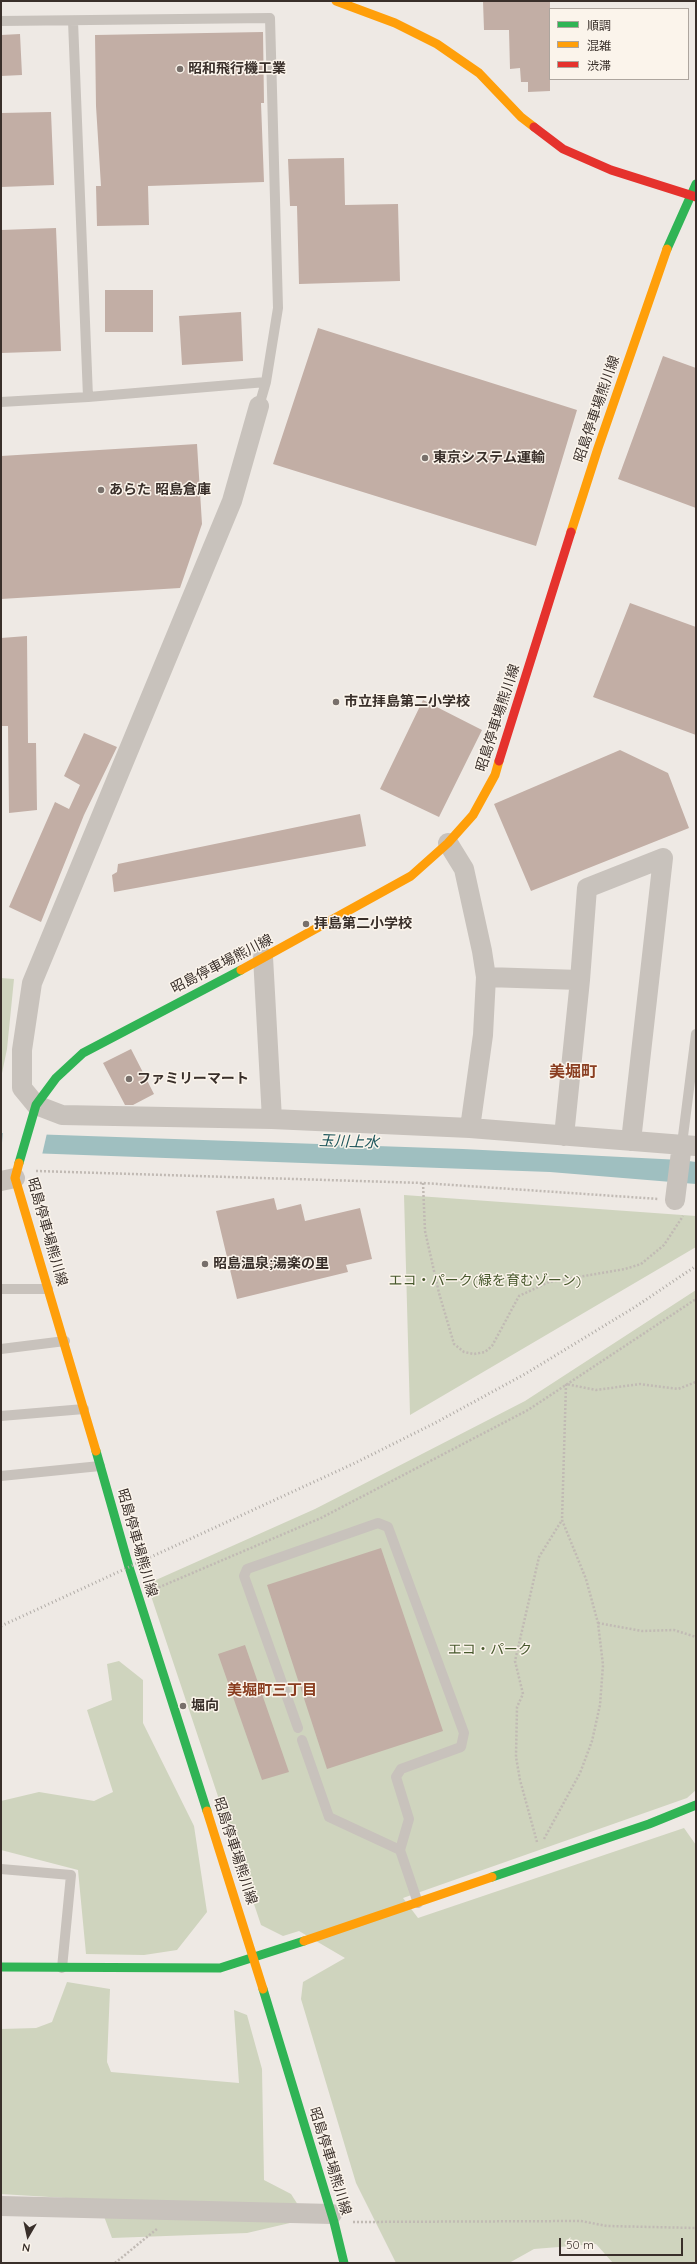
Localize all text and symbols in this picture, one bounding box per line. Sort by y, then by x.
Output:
legend [549,8,689,80]
text: 順調 [587,18,611,33]
text: 混雑 [587,38,611,53]
text: 渋滞 [587,58,611,73]
place label: 昭和飛行機工業 [188,61,286,77]
marker: 昭和飛行機工業 [175,64,185,74]
street label: 昭島停車場熊川線 [571,353,623,465]
place label: 東京システム運輸 [433,450,545,466]
marker: 東京システム運輸 [420,453,430,463]
place label: あらた 昭島倉庫 [109,482,211,498]
marker: あらた 昭島倉庫 [96,485,106,495]
street label: 昭島停車場熊川線 [473,662,523,774]
place label: 市立拝島第二小学校 [344,694,470,710]
marker: 市立拝島第二小学校 [331,697,341,707]
place label: 拝島第二小学校 [314,916,412,932]
marker: 拝島第二小学校 [301,919,311,929]
street label: 昭島停車場熊川線 [168,931,276,997]
district label: 美堀町 [549,1062,597,1082]
place label: ファミリーマート [137,1071,249,1087]
marker: ファミリーマート [124,1074,134,1084]
water label: 玉川上水 [319,1132,379,1152]
street label: 昭島停車場熊川線 [23,1176,71,1288]
place label: 昭島温泉;湯楽の里 [213,1256,329,1272]
marker: 昭島温泉;湯楽の里 [200,1259,210,1269]
park label: エコ・パーク(緑を育むゾーン) [389,1273,581,1289]
street label: 昭島停車場熊川線 [113,1487,161,1599]
park label: エコ・パーク [448,1642,532,1658]
district label: 美堀町三丁目 [227,1681,317,1699]
place label: 堀向 [191,1698,219,1714]
marker: 堀向 [178,1701,188,1711]
street label: 昭島停車場熊川線 [210,1795,260,1907]
street label: 昭島停車場熊川線 [306,2105,354,2217]
north arrow [8,2216,48,2256]
scale bar [561,2230,685,2256]
text: 50 m [566,2237,594,2252]
text: N [21,2240,31,2255]

